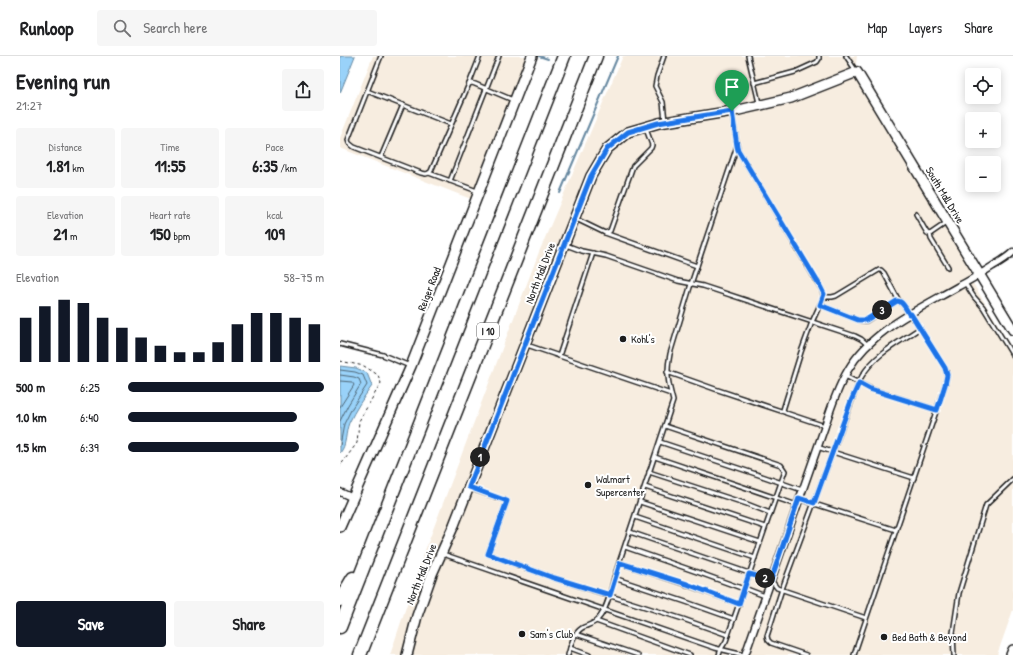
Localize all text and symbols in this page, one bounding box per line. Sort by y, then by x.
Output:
search box [97,10,377,46]
text: Runloop [20,15,73,41]
icon: search [111,17,133,39]
text: Search here [143,17,207,38]
text: Map [867,18,887,37]
text: Layers [909,18,942,37]
text: Share [964,18,993,37]
text: Evening run [16,66,110,96]
map controls [965,68,1001,192]
button: locate [965,68,1001,104]
button: share [282,69,324,111]
pin [715,70,749,111]
icon: arrive [721,76,743,98]
text: 21:27 [16,96,42,114]
button: + [965,112,1001,148]
text: Distance [49,140,82,154]
text: Time [160,140,180,154]
text: Pace [266,140,284,154]
text: 1.81 [46,154,70,177]
text: 11:55 [155,154,185,177]
text: 6:35 [252,154,278,177]
button: − [965,156,1001,192]
text: km [70,161,84,175]
text: /km [278,161,297,175]
street label: South Mall Drive [923,164,968,226]
text: Elevation [47,208,84,222]
text: Heart rate [149,208,191,222]
text: kcal [267,208,283,222]
text: 21 [53,222,67,245]
text: 150 [150,222,171,245]
text: 109 [265,222,285,245]
text: m [67,229,77,243]
text: bpm [171,229,190,243]
street label: North Mall Drive [522,240,558,306]
street label: Reiger Road [414,264,444,313]
text: Elevation [16,268,59,286]
text: 58–75 m [284,268,324,286]
pin: 3 [872,300,892,320]
text: 3 [880,303,884,317]
road number: I 10 [477,323,499,339]
place label: Kohl's [631,332,655,346]
marker: Kohl's [618,334,628,344]
text: 500 m [16,378,45,396]
text: 6:25 [80,378,100,396]
text: 1.0 km [16,408,47,426]
text: 6:40 [80,408,99,426]
text: 1.5 km [16,438,46,456]
text: 6:39 [80,438,99,456]
pin: 1 [470,447,490,467]
text: 1 [478,450,482,464]
place label: Walmart Supercenter [596,472,646,499]
marker: Walmart Supercenter [583,480,593,490]
street label: North Mall Drive [402,541,440,606]
pin: 2 [755,568,775,588]
text: 2 [762,571,768,585]
button: Save [16,601,166,647]
button: Share [174,601,324,647]
place label: Sam's Club [530,627,574,641]
marker: Sam's Club [517,629,527,639]
place label: Bed Bath & Beyond [892,630,967,644]
marker: Bed Bath & Beyond [879,632,889,642]

